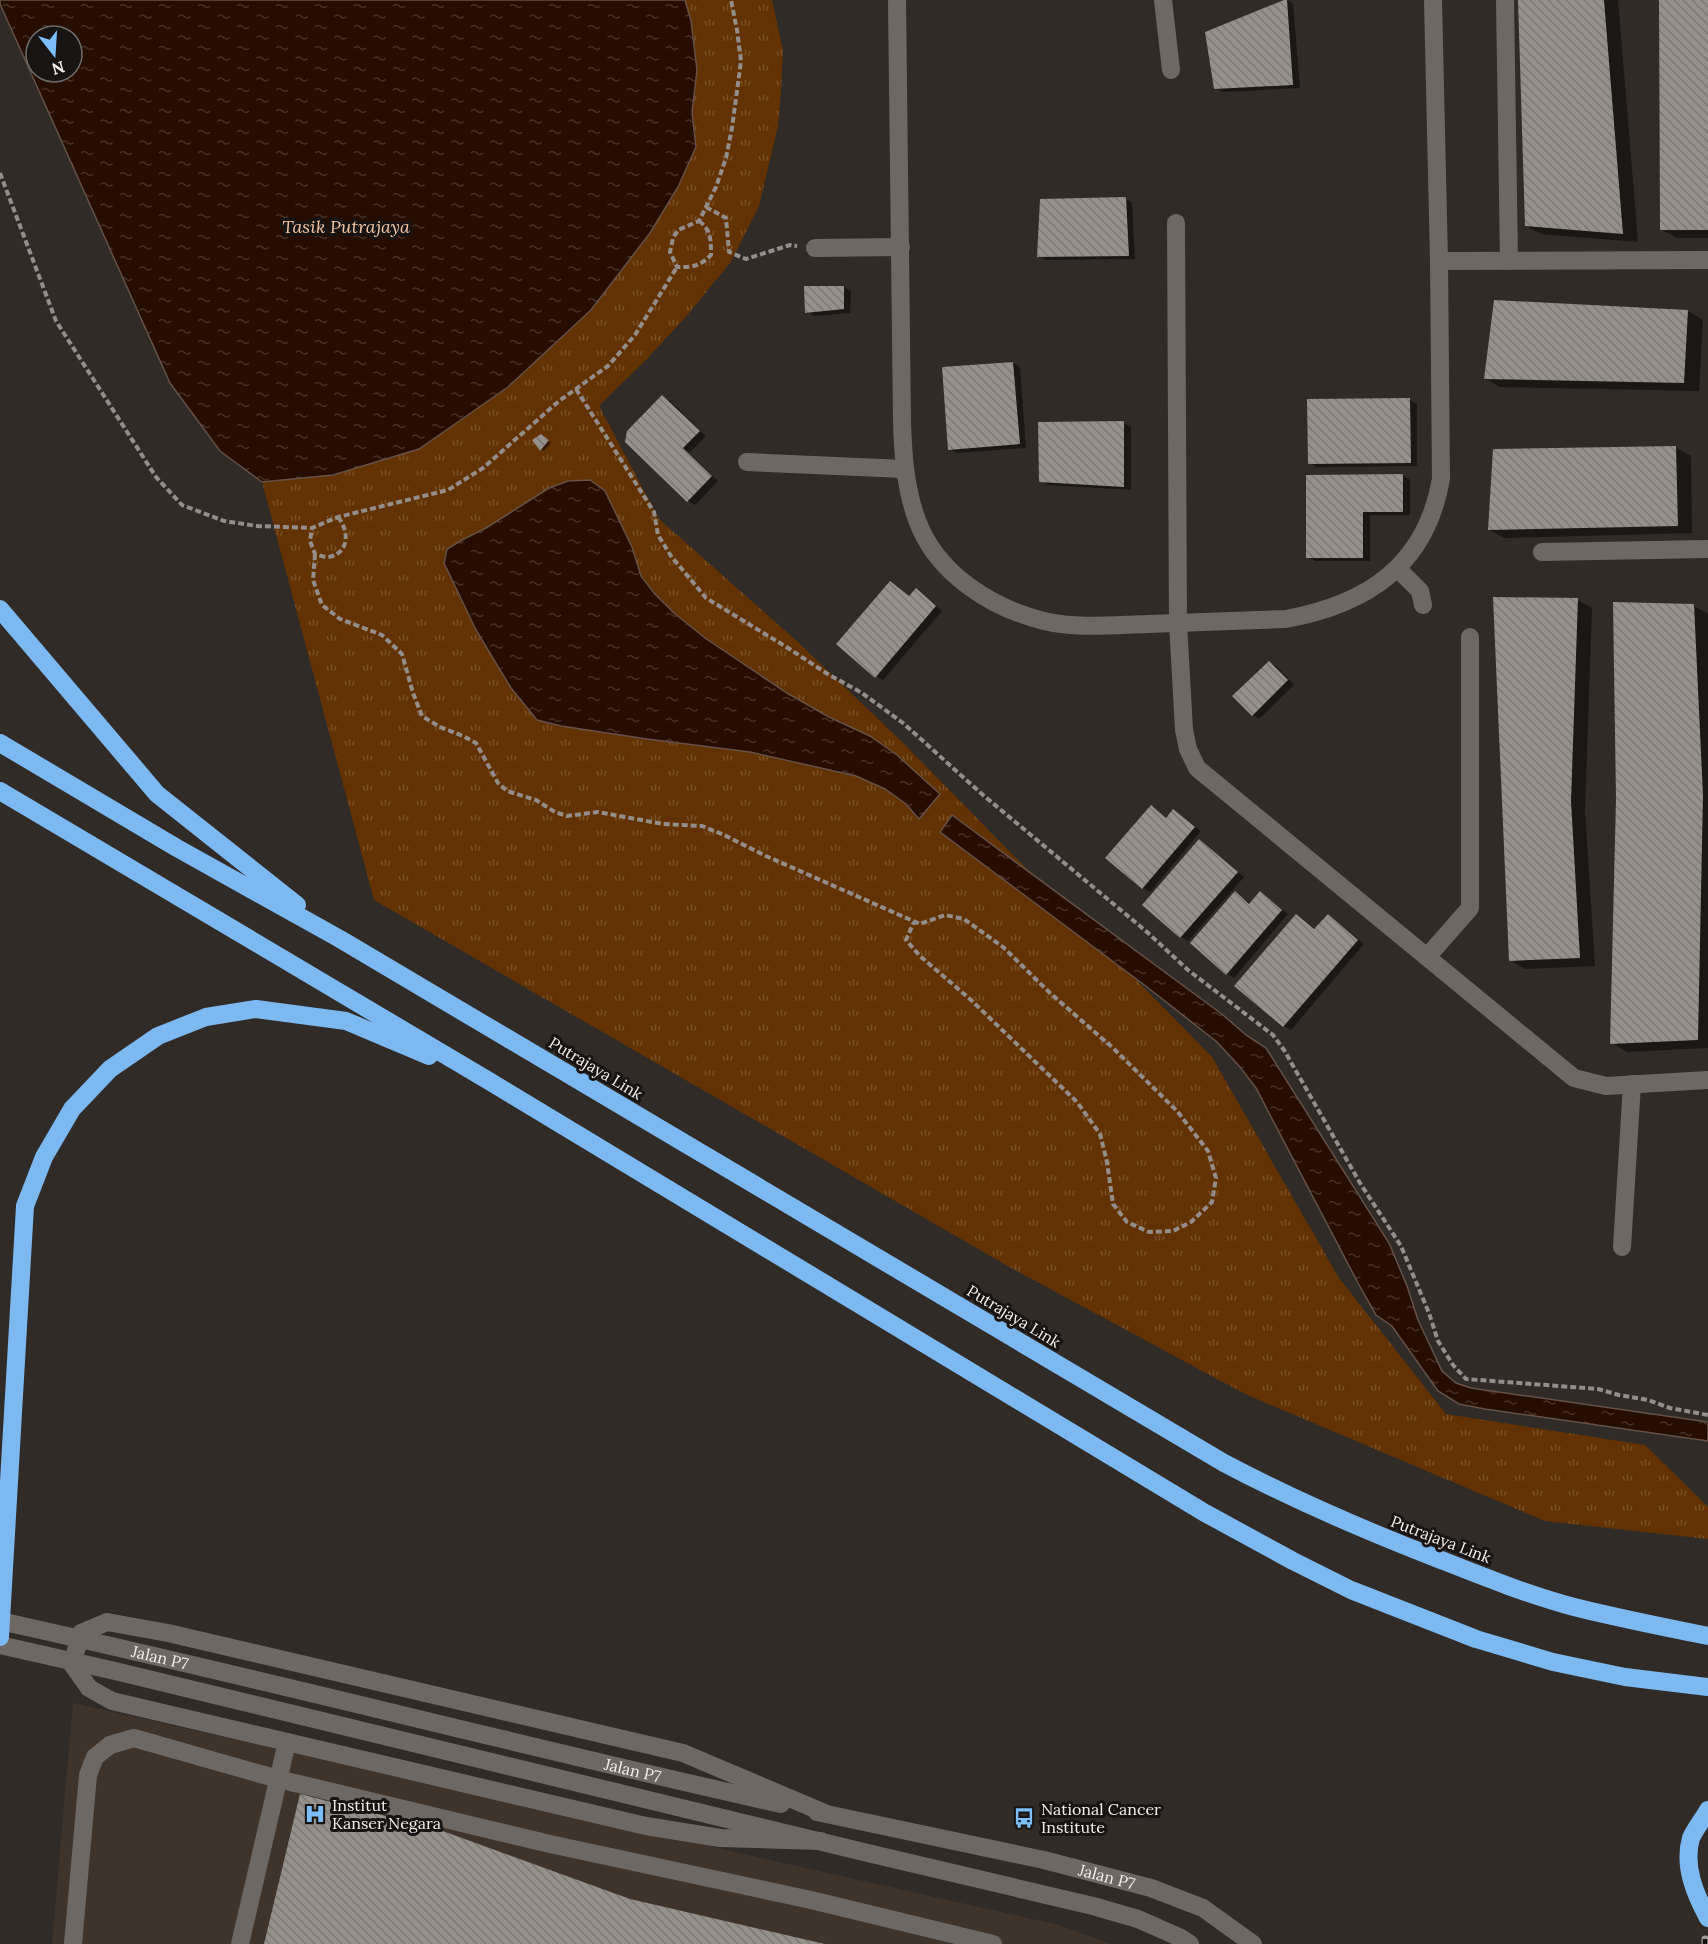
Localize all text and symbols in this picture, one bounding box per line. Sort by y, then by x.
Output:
north arrow [24,24,84,84]
text: N [50,57,67,80]
water label: Tasik Putrajaya [282,215,410,238]
street label: Putrajaya Link [546,1032,647,1104]
street label: Putrajaya Link [964,1280,1065,1352]
street label: Putrajaya Link [1388,1511,1494,1567]
street label: Jalan P7 [129,1641,191,1674]
street label: Jalan P7 [601,1753,664,1786]
place label: Institut Kanser Negara [332,1795,441,1833]
place label: National Cancer Institute [1041,1799,1161,1837]
hospital icon: Institut Kanser Negara [303,1802,327,1826]
bus stop icon: National Cancer Institute [1012,1806,1036,1830]
street label: Jalan P7 [1075,1859,1138,1894]

